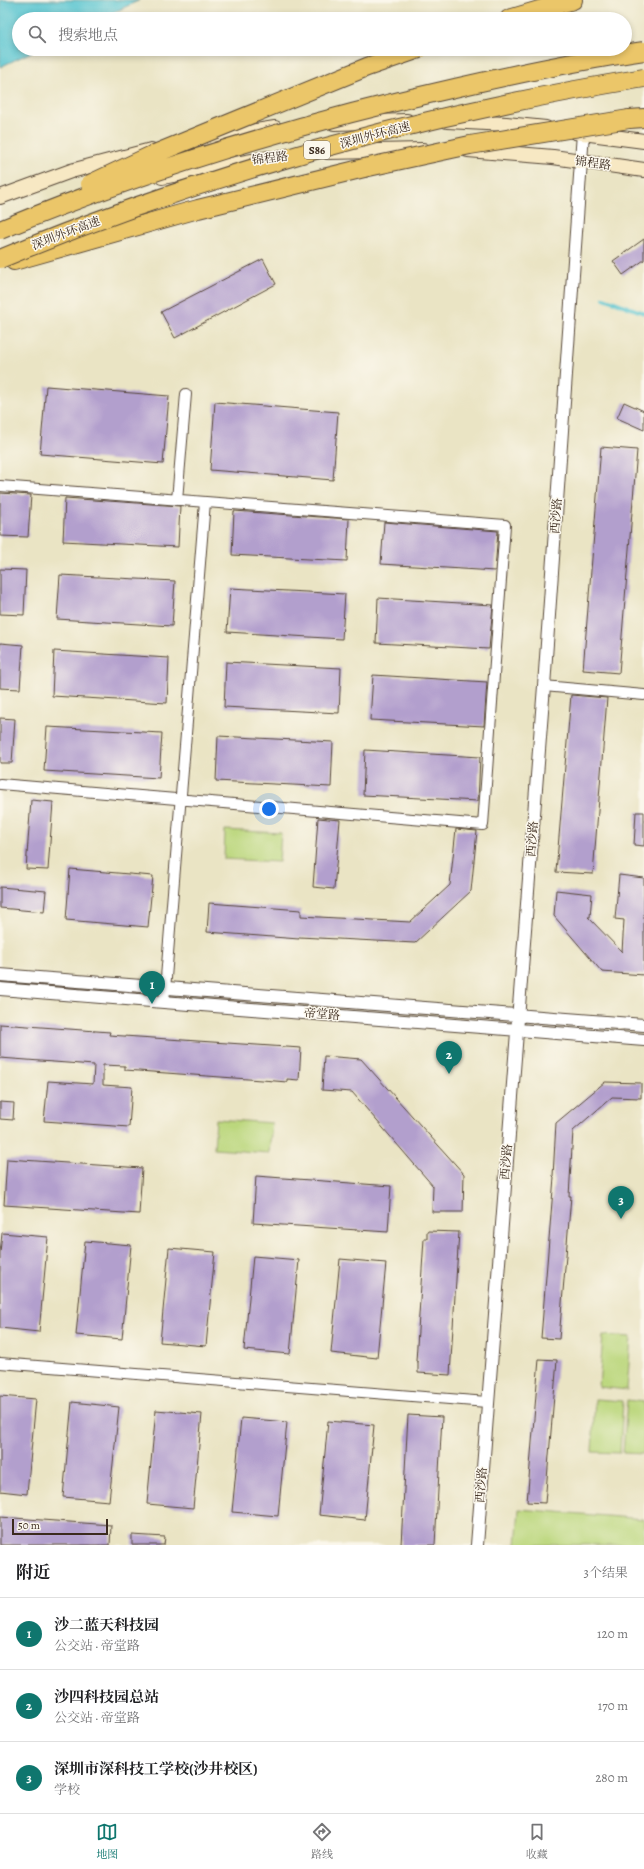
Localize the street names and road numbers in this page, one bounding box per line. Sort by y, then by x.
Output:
street label: 深圳外环高速 [338,118,412,152]
road number: S86 [304,141,330,159]
street label: 锦程路 [251,148,289,168]
street label: 锦程路 [574,153,612,173]
street label: 深圳外环高速 [30,213,102,253]
street label: 西沙路 [547,497,565,535]
street label: 西沙路 [523,820,541,858]
street label: 帝堂路 [303,1005,341,1023]
street label: 西沙路 [496,1143,516,1181]
street label: 西沙路 [472,1466,490,1504]

